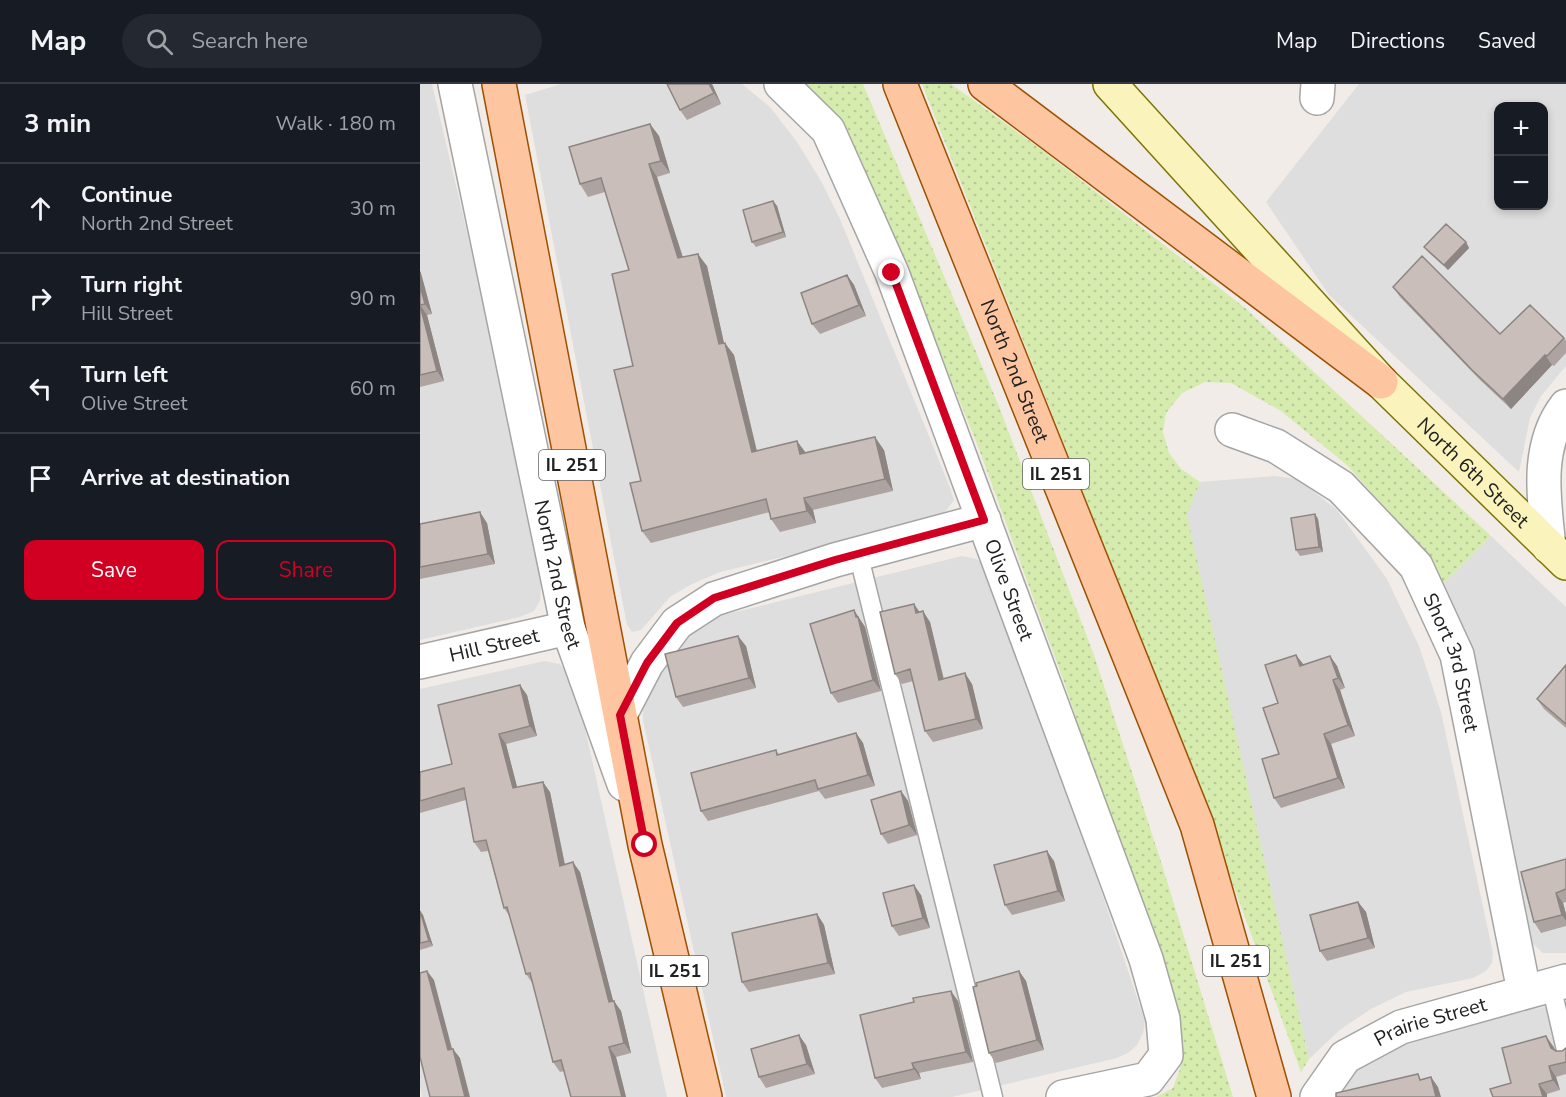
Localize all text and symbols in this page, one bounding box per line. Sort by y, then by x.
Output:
search box [122,14,542,68]
text: Map [30,22,86,60]
icon: search [143,25,176,58]
text: Search here [191,26,308,56]
text: Map [1276,27,1317,55]
text: Directions [1350,27,1445,55]
text: Saved [1478,27,1536,55]
map controls [1494,102,1548,210]
button: + [1494,102,1548,156]
text: 3 min [24,106,91,141]
text: Walk · 180 m [276,110,396,137]
button: − [1494,156,1548,210]
text: Continue [81,180,172,210]
icon: ahead [24,192,57,225]
text: 30 m [350,195,396,222]
text: North 2nd Street [81,210,233,237]
route end [878,259,904,285]
text: Turn right [81,270,182,300]
icon: right [24,282,57,315]
text: 90 m [350,285,396,312]
street label: North 2nd Street [974,295,1056,447]
text: Hill Street [81,300,172,327]
text: Turn left [81,360,168,390]
icon: left [24,372,57,405]
text: 60 m [350,375,396,402]
text: Olive Street [81,390,187,417]
street label: North 6th Street [1411,412,1536,535]
road number: IL 251 [539,450,605,480]
road number: IL 251 [1023,459,1089,489]
icon: arrive [24,462,57,495]
text: Arrive at destination [81,463,290,493]
street label: North 2nd Street [528,498,588,654]
street label: Olive Street [978,535,1040,645]
button: Save [24,540,204,600]
button: Share [216,540,396,600]
street label: Short 3rd Street [1416,589,1485,735]
street label: Hill Street [447,622,543,669]
route start [631,831,657,857]
road number: IL 251 [1203,946,1269,976]
road number: IL 251 [642,956,708,986]
street label: Prairie Street [1369,991,1491,1053]

